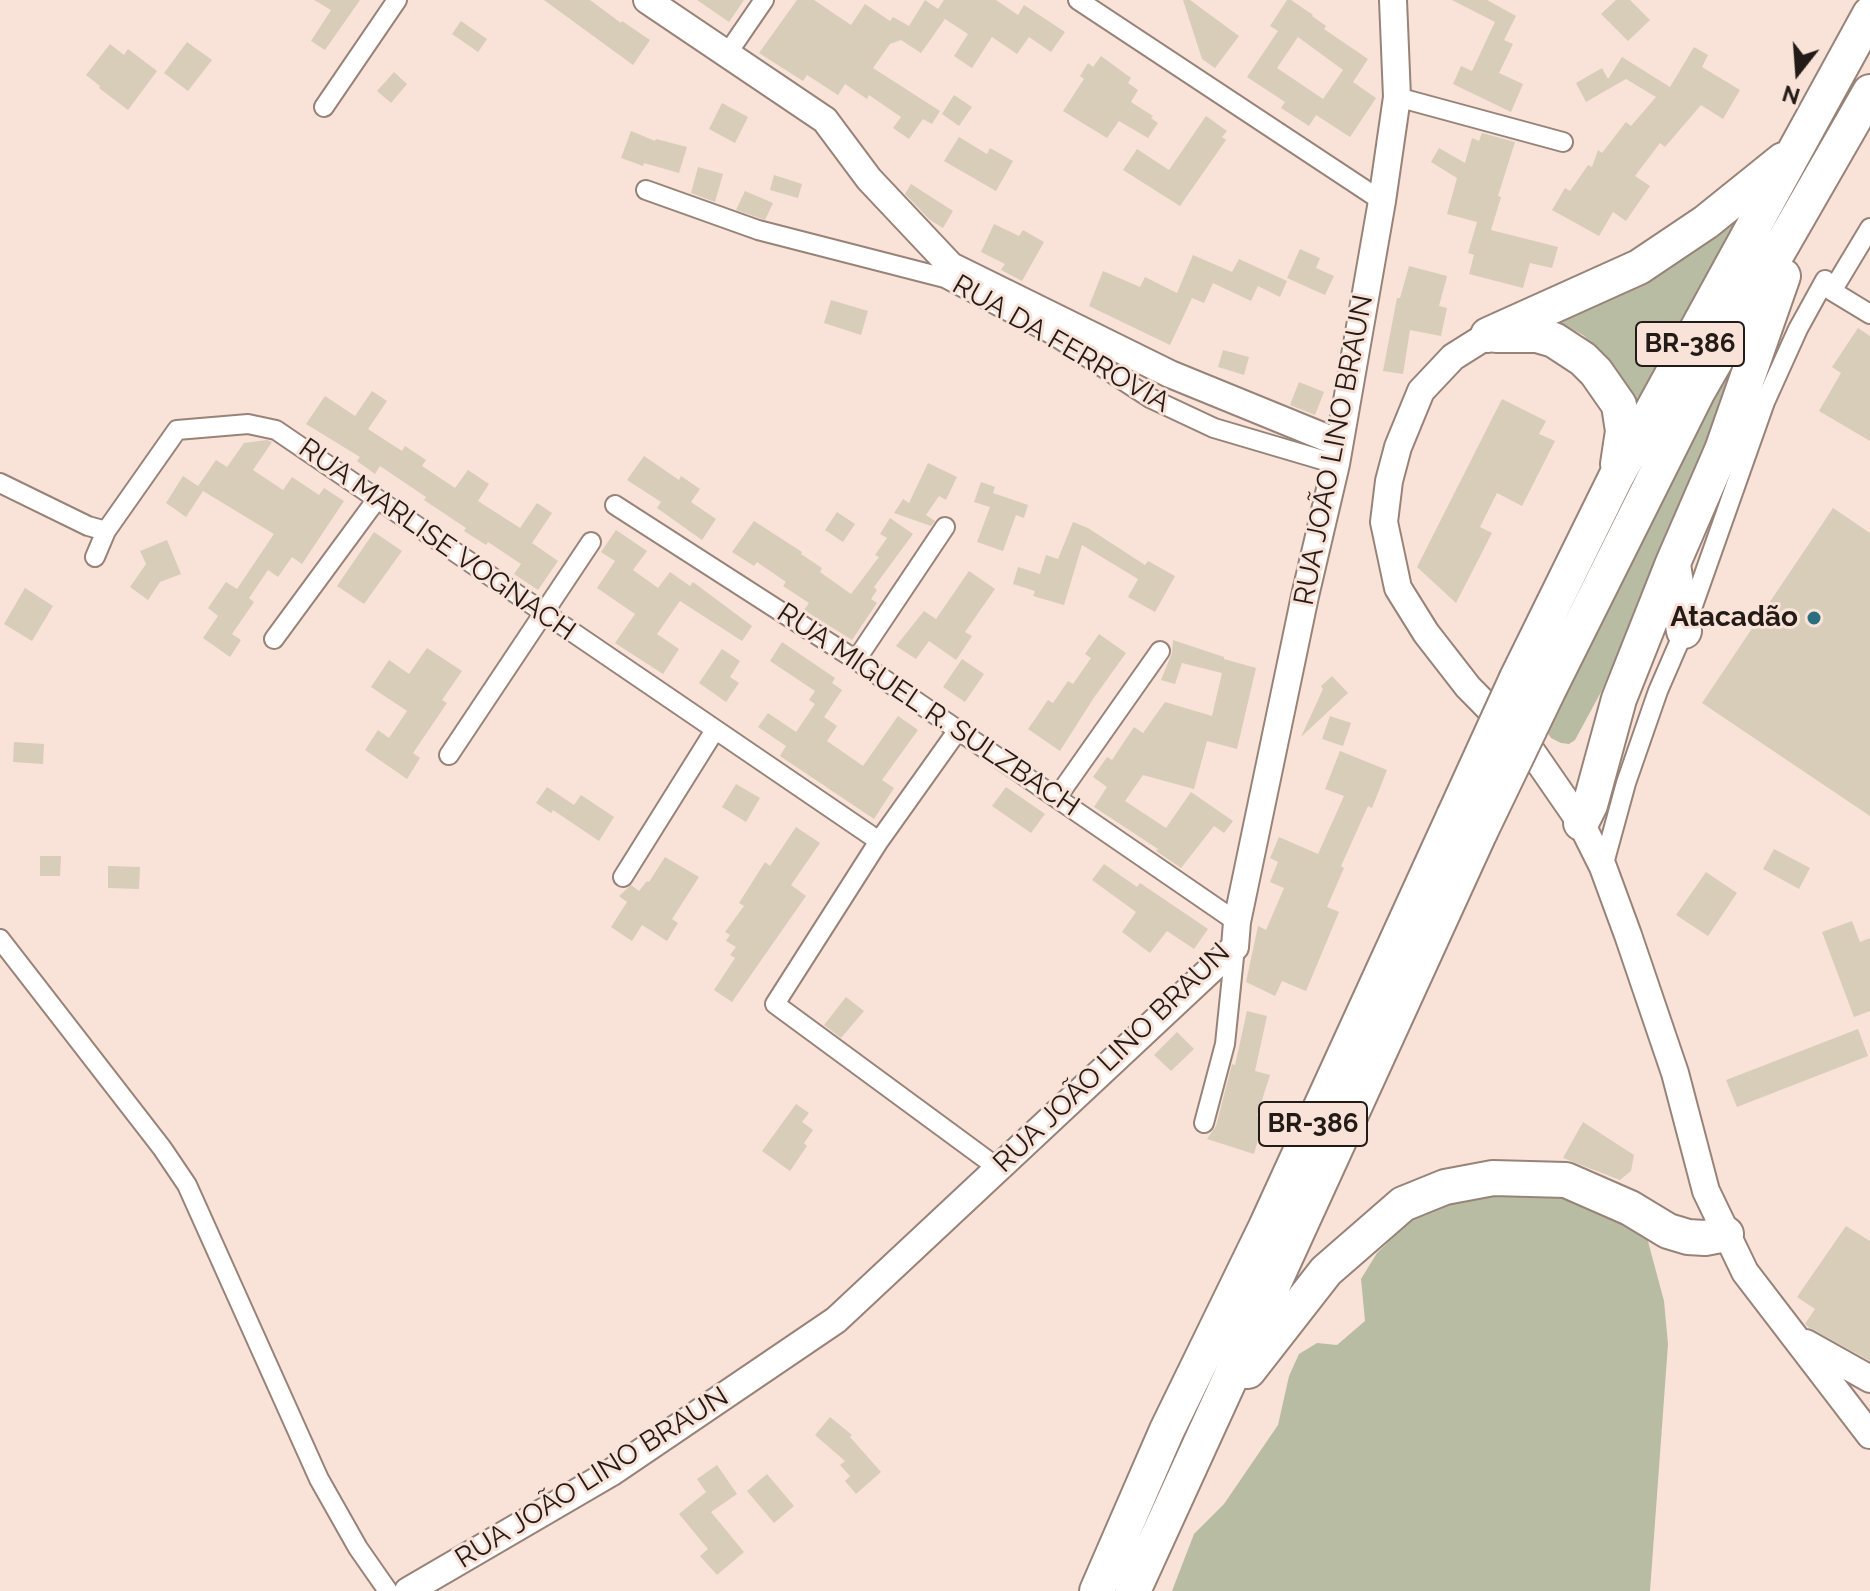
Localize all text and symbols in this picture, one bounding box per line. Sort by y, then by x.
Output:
north arrow [1758,32,1838,112]
text: N [1779,80,1803,110]
street label: RUA DA FERROVIA [946,268,1176,420]
street label: RUA JOÃO LINO BRAUN [1287,292,1381,608]
road number: BR-386 [1636,322,1744,366]
street label: RUA MARLISE VOGNACH [292,432,582,648]
street label: RUA MIGUEL R. SULZBACH [771,596,1085,824]
place label: Atacadão [1670,601,1798,635]
marker: Atacadão [1805,609,1823,627]
street label: RUA JOÃO LINO BRAUN [987,936,1237,1180]
road number: BR-386 [1259,1102,1367,1146]
street label: RUA JOÃO LINO BRAUN [449,1380,735,1576]

